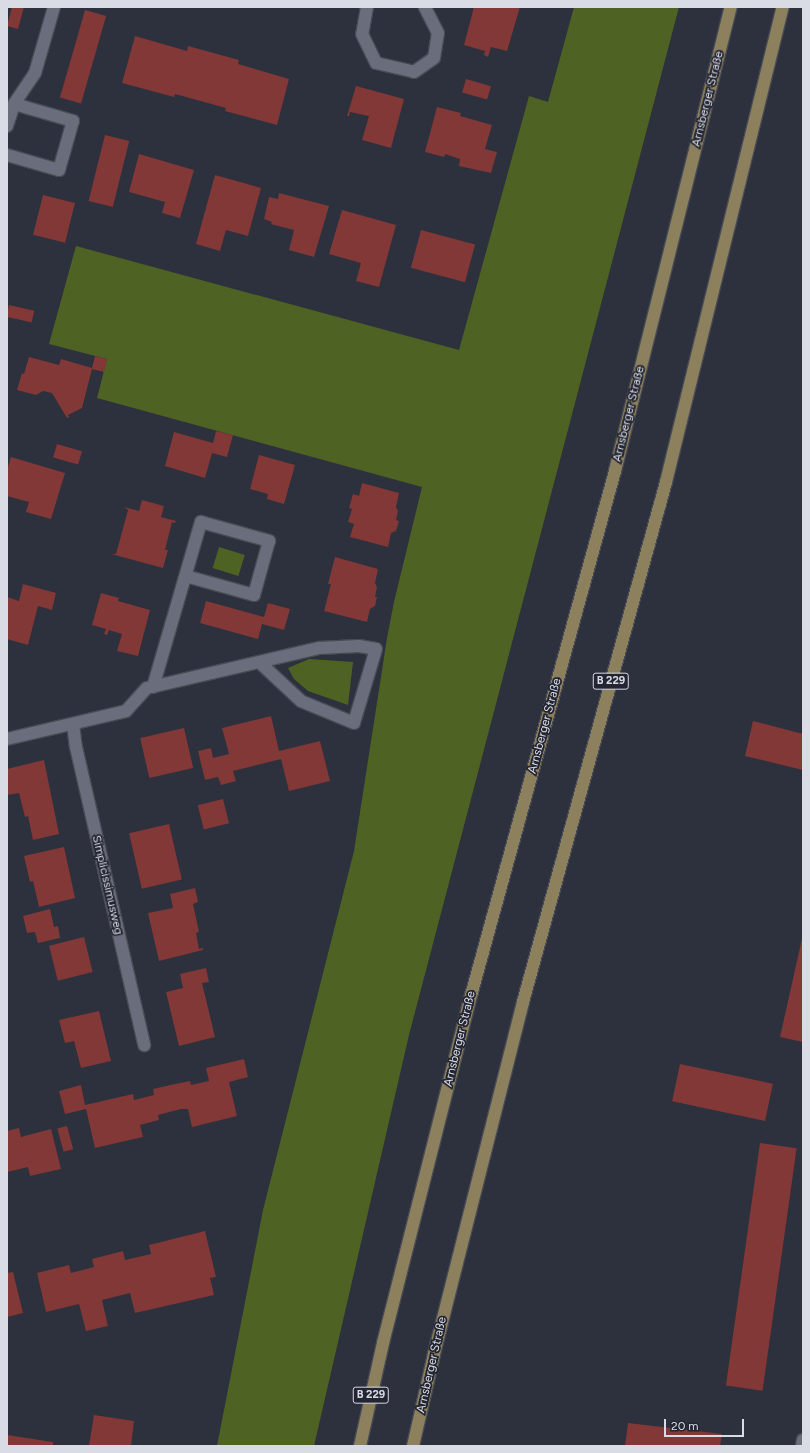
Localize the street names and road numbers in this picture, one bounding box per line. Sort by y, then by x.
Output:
street label: Arnsberger Straße [689,50,727,148]
street label: Arnsberger Straße [610,365,648,463]
road number: B 229 [592,672,630,690]
street label: Arnsberger Straße [525,677,565,775]
street label: Simplicissimusweg [89,834,125,936]
street label: Arnsberger Straße [441,990,479,1088]
street label: Arnsberger Straße [414,1316,450,1414]
road number: B 229 [352,1386,390,1404]

